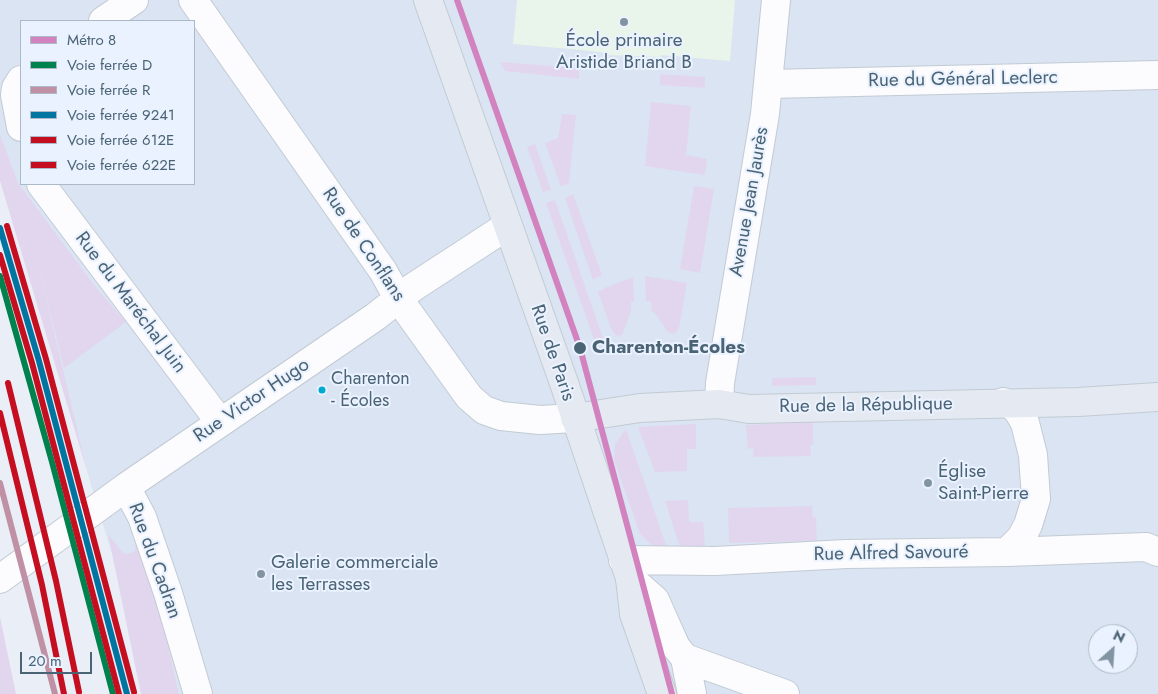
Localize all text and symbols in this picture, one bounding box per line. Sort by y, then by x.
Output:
marker: École primaire Aristide Briand B [618,16,630,28]
legend [20,20,195,185]
text: Métro 8 [67,29,116,51]
place label: École primaire Aristide Briand B [556,30,692,74]
text: Voie ferrée D [67,54,152,76]
street label: Rue du Général Leclerc [868,67,1058,93]
text: Voie ferrée R [67,79,150,101]
text: Voie ferrée 9241 [67,104,175,126]
street label: Avenue Jean Jaurès [726,125,774,279]
text: Voie ferrée 612E [67,129,174,151]
text: Voie ferrée 622E [67,154,176,176]
street label: Rue de Conflans [317,184,409,306]
street label: Rue du Maréchal Juin [69,228,191,378]
street label: Rue de Paris [525,302,579,404]
place label: Charenton-Écoles [592,337,745,359]
marker: Charenton-Écoles [572,340,588,356]
street label: Rue Victor Hugo [190,354,314,448]
place label: Charenton - Écoles [331,369,410,412]
marker: Charenton - Écoles [317,385,327,395]
street label: Rue de la République [779,393,953,419]
place label: Église Saint-Pierre [938,461,1029,505]
marker: Église Saint-Pierre [922,477,934,489]
street label: Rue du Cadran [123,500,185,622]
street label: Rue Alfred Savouré [813,541,969,567]
place label: Galerie commerciale les Terrasses [271,552,438,596]
marker: Galerie commerciale les Terrasses [255,568,267,580]
north arrow [1088,624,1138,674]
text: N [1110,625,1129,648]
scale bar [22,642,95,674]
text: 20 m [28,650,62,672]

